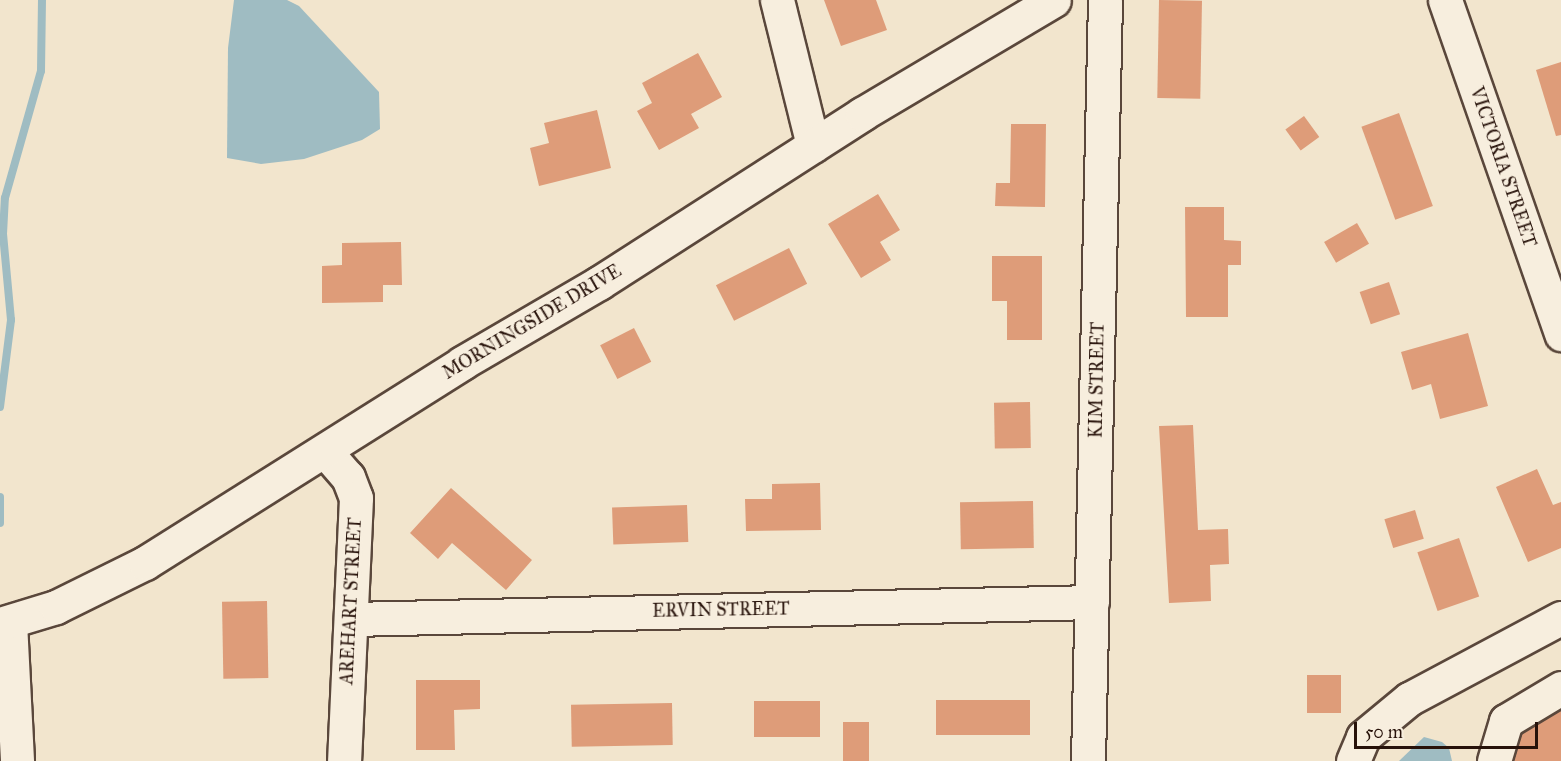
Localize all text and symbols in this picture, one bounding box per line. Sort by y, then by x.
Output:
street label: VICTORIA STREET [1465,84,1541,250]
street label: MORNINGSIDE DRIVE [439,260,625,384]
street label: KIM STREET [1085,322,1109,438]
street label: AREHART STREET [336,517,366,685]
street label: ERVIN STREET [652,598,790,622]
scale bar [1357,710,1542,748]
text: 50 m [1365,721,1403,743]

